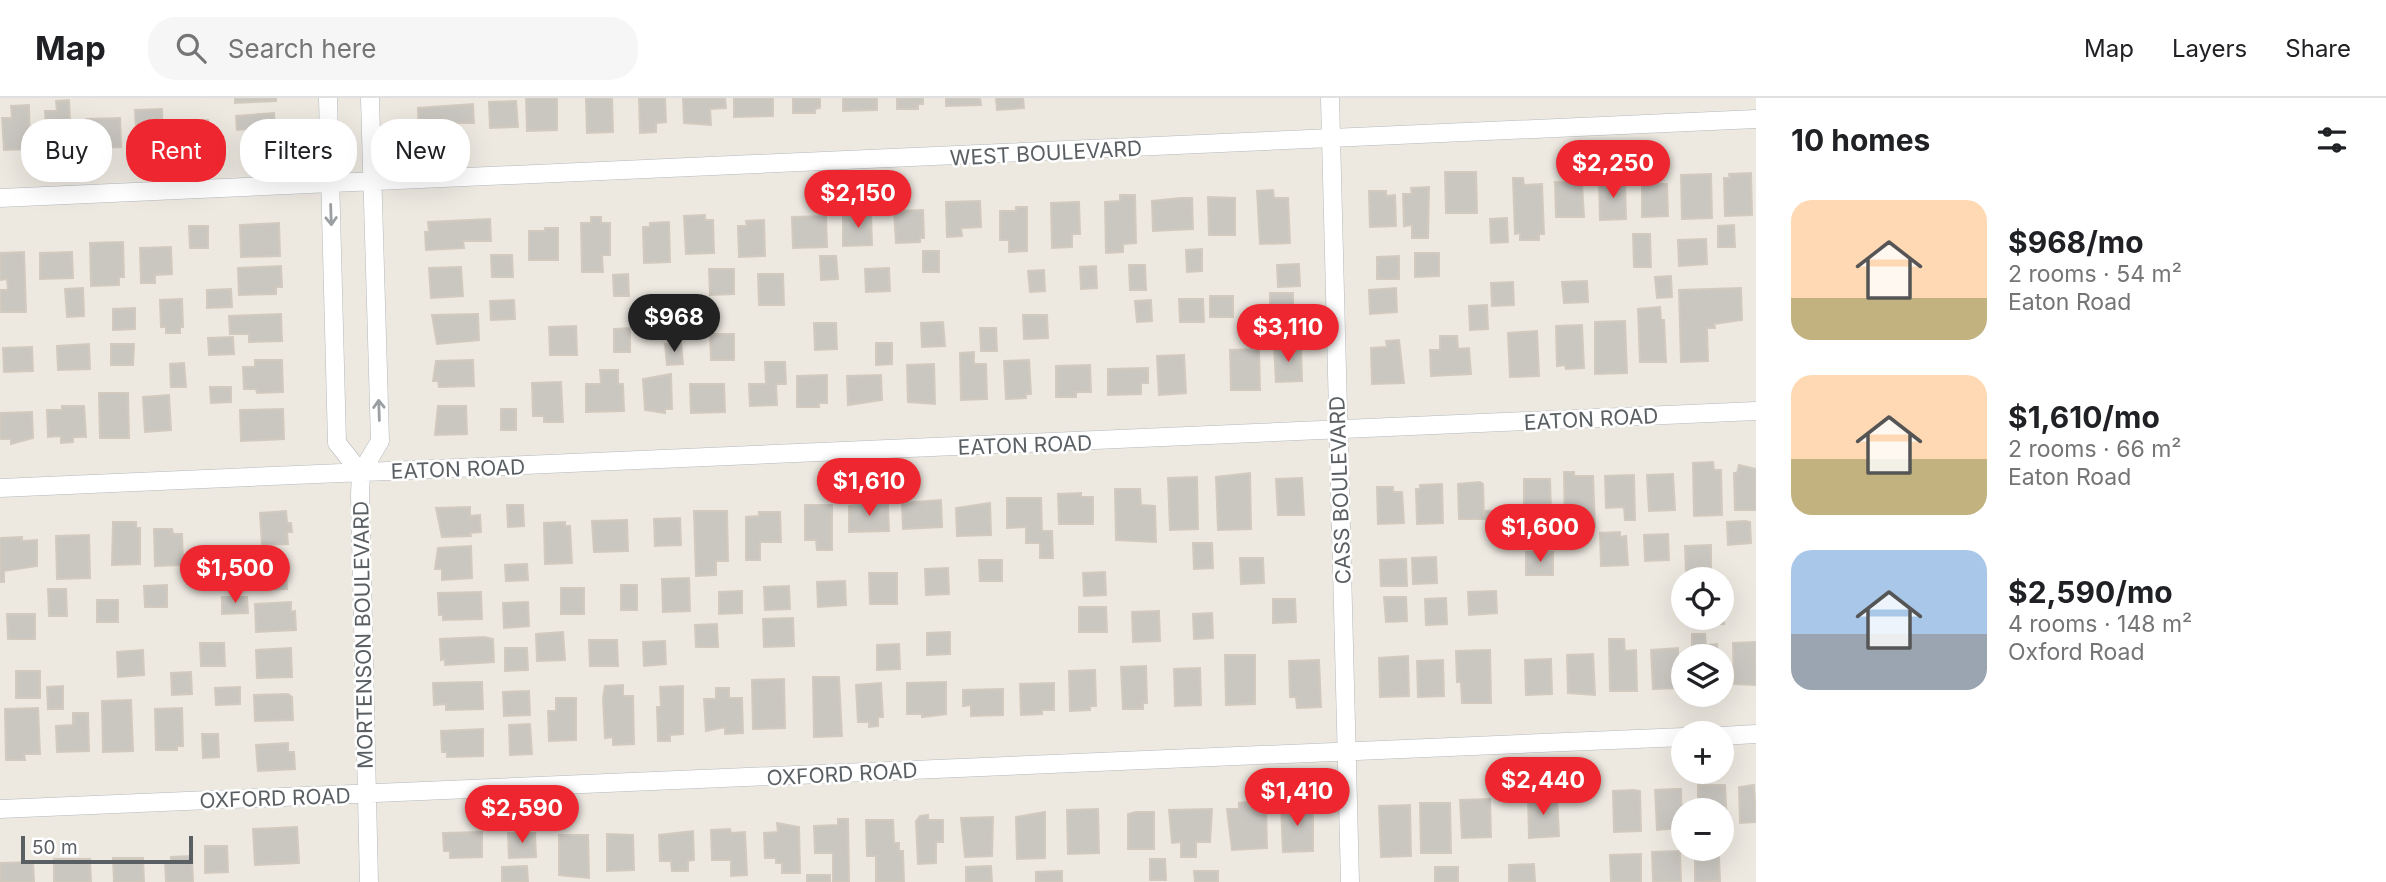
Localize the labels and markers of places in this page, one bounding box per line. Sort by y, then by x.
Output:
pin: $2,250 [1556,140,1670,200]
pin: $2,150 [801,170,915,230]
pin: $968 [633,294,715,354]
pin: $3,110 [1231,304,1345,364]
pin: $1,610 [812,458,926,518]
pin: $1,600 [1483,504,1597,564]
pin: $1,500 [178,546,292,605]
pin: $2,440 [1486,758,1600,817]
pin: $1,410 [1240,768,1354,828]
pin: $2,590 [465,786,579,845]

